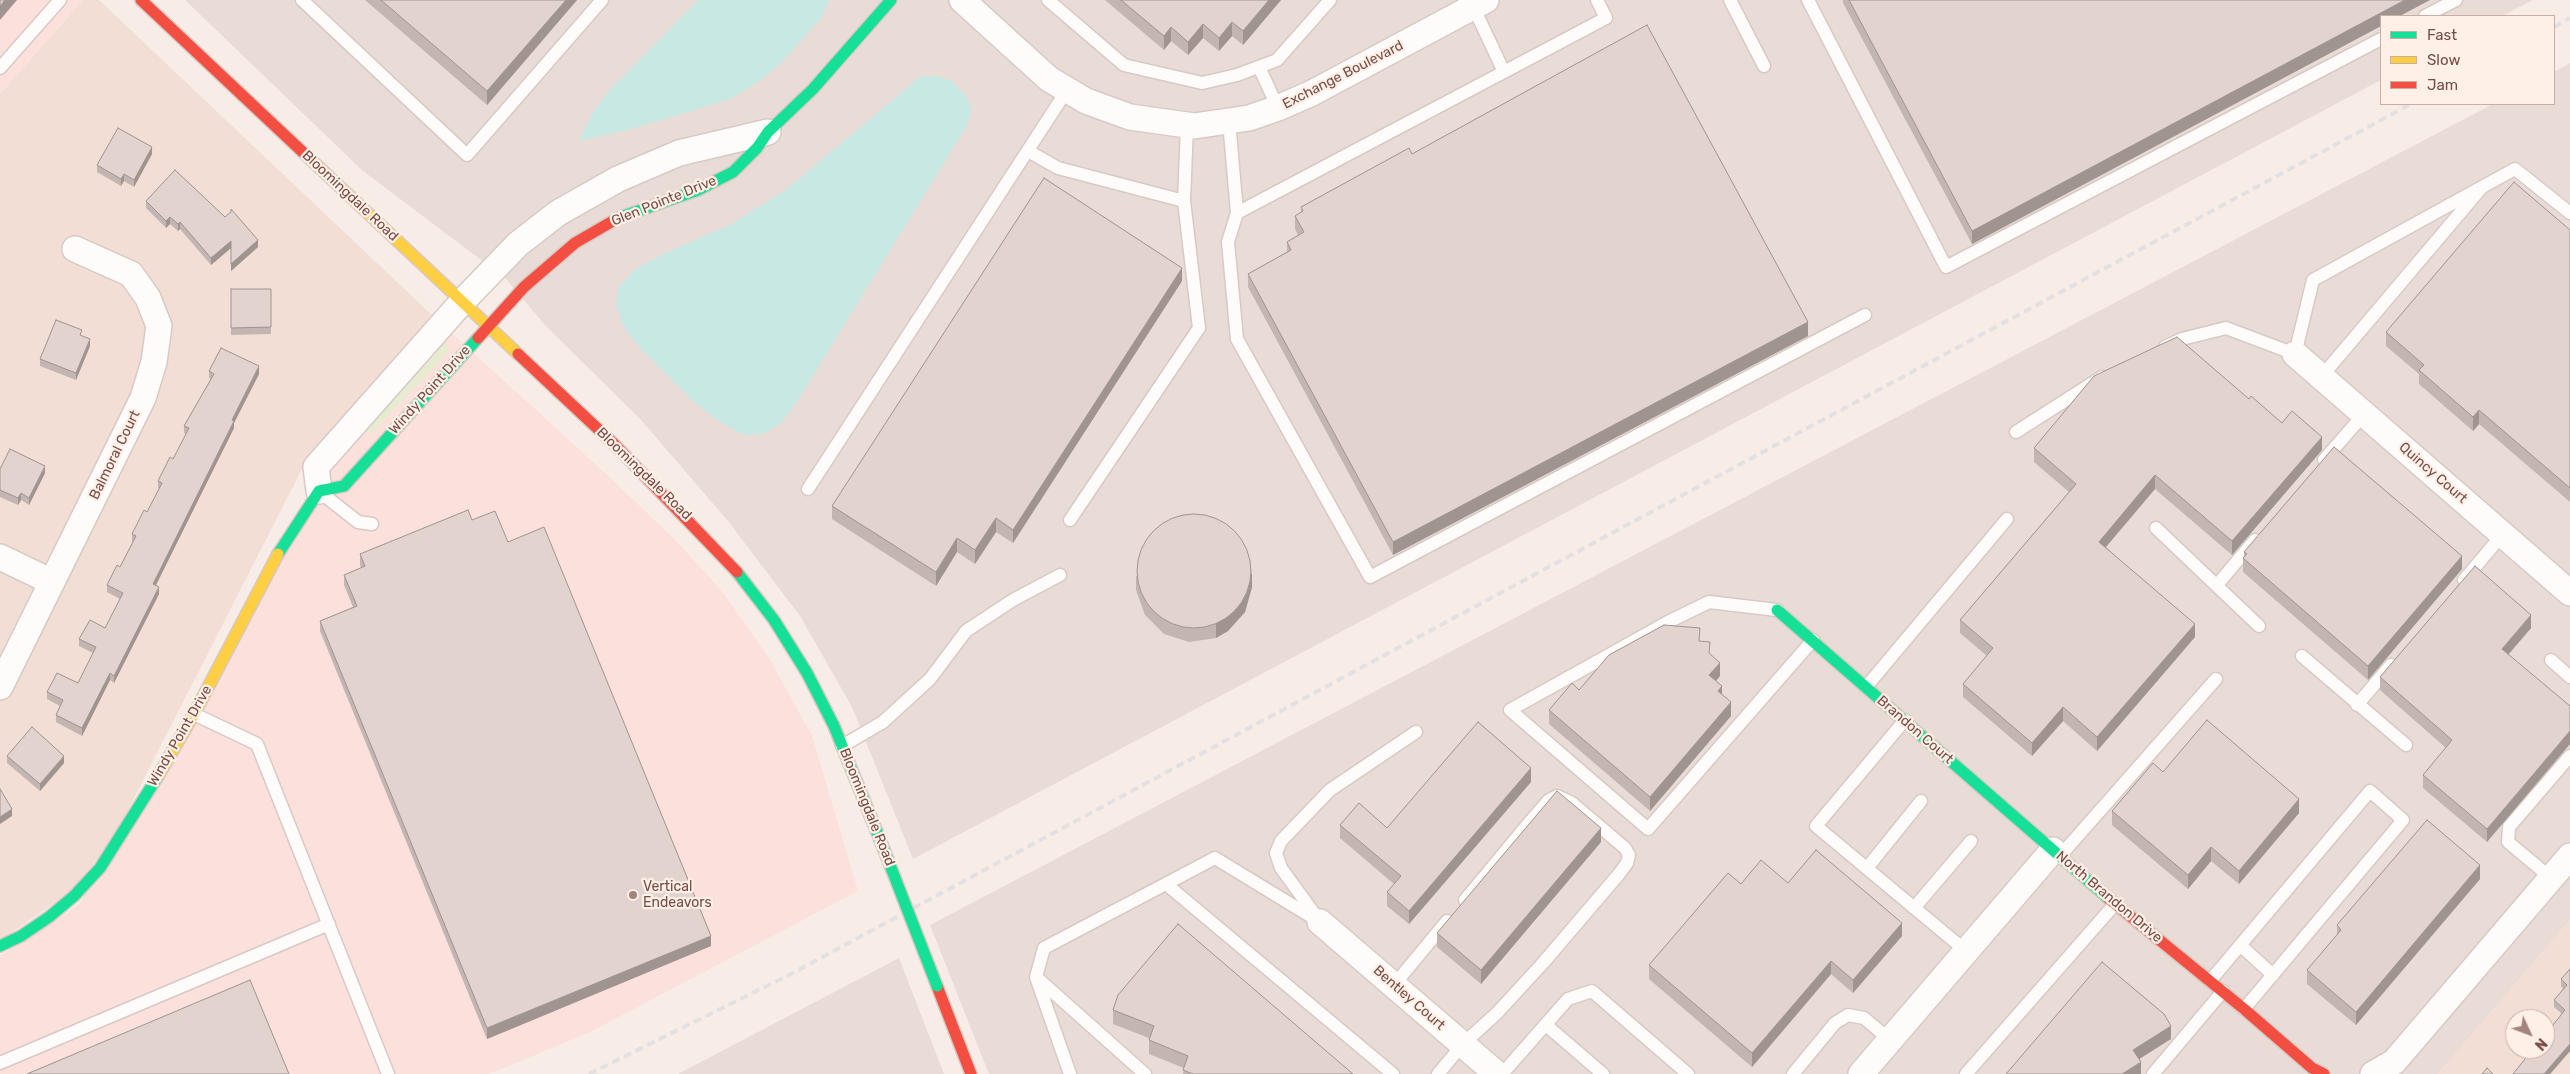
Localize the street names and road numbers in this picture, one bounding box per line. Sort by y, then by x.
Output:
street label: Exchange Boulevard [1280,37,1406,113]
street label: Bloomingdale Road [298,147,402,245]
street label: Glen Pointe Drive [609,172,719,230]
street label: Windy Point Drive [386,342,474,438]
street label: Balmoral Court [86,408,144,502]
street label: Bloomingdale Road [593,424,695,524]
street label: Quincy Court [2395,439,2471,507]
street label: Windy Point Drive [144,682,216,790]
street label: Brandon Court [1873,692,1957,768]
street label: Bloomingdale Road [836,746,898,868]
street label: North Brandon Drive [2053,848,2165,946]
street label: Bentley Court [1370,962,1448,1034]

